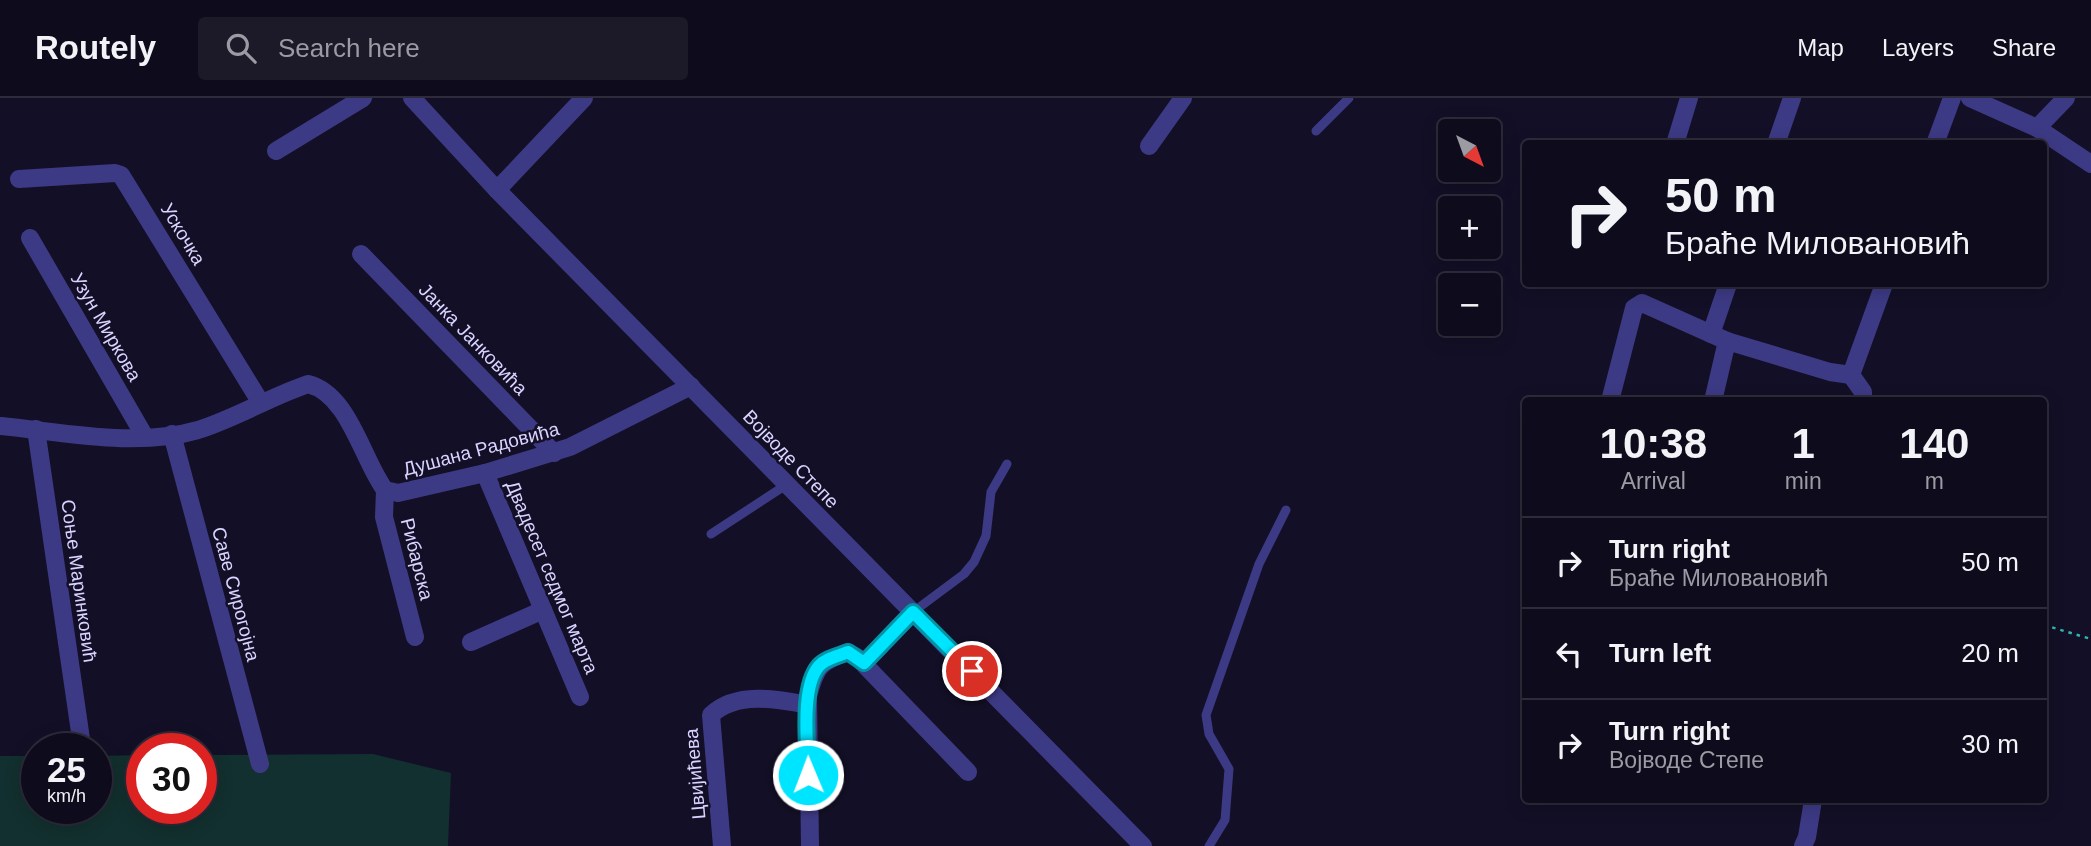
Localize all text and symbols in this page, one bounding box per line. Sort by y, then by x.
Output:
search box [198,17,688,80]
text: Routely [35,29,156,66]
icon: search [222,29,260,67]
text: Search here [278,33,420,63]
text: Map [1797,34,1844,61]
text: Layers [1882,34,1954,61]
text: Share [1992,34,2056,61]
north arrow [1438,119,1502,182]
map controls [1438,119,1501,336]
icon: right [1550,168,1641,259]
text: 50 m [1665,168,1777,222]
button: + [1438,196,1501,259]
street label: Ускочка [156,199,210,269]
text: Браће Миловановић [1665,225,1970,261]
street label: Узун Миркова [67,269,146,385]
button: − [1438,273,1501,336]
street label: Јанка Јанковића [415,279,532,399]
street label: Војводе Степе [739,406,843,512]
street label: Душана Радовића [401,418,562,480]
text: 10:38 [1600,420,1707,467]
text: 1 [1791,420,1815,467]
text: 140 [1899,420,1969,467]
text: Arrival [1621,468,1686,494]
text: min [1785,468,1822,494]
text: m [1925,468,1944,494]
street label: Двадесет седмог марта [502,477,602,677]
street label: Соње Маринковић [57,498,101,664]
street label: Рибарска [397,516,437,603]
street label: Саве Сирогојна [208,525,264,664]
text: Turn right [1609,534,1730,564]
icon: right [1550,544,1588,582]
text: 50 m [1961,547,2019,577]
text: Браће Миловановић [1609,565,1828,591]
icon: left [1550,635,1588,673]
text: Turn left [1609,638,1711,668]
text: 20 m [1961,638,2019,668]
pin [942,641,1002,701]
icon: arrive [953,652,991,690]
text: Turn right [1609,716,1730,746]
icon: right [1550,726,1588,764]
street label: Цвијићева [681,727,709,820]
text: 30 m [1961,729,2019,759]
speed limit sign: 30 [126,733,217,824]
position arrow [771,738,845,812]
text: Војводе Степе [1609,747,1764,773]
text: 25 [47,750,86,789]
text: km/h [47,786,86,806]

